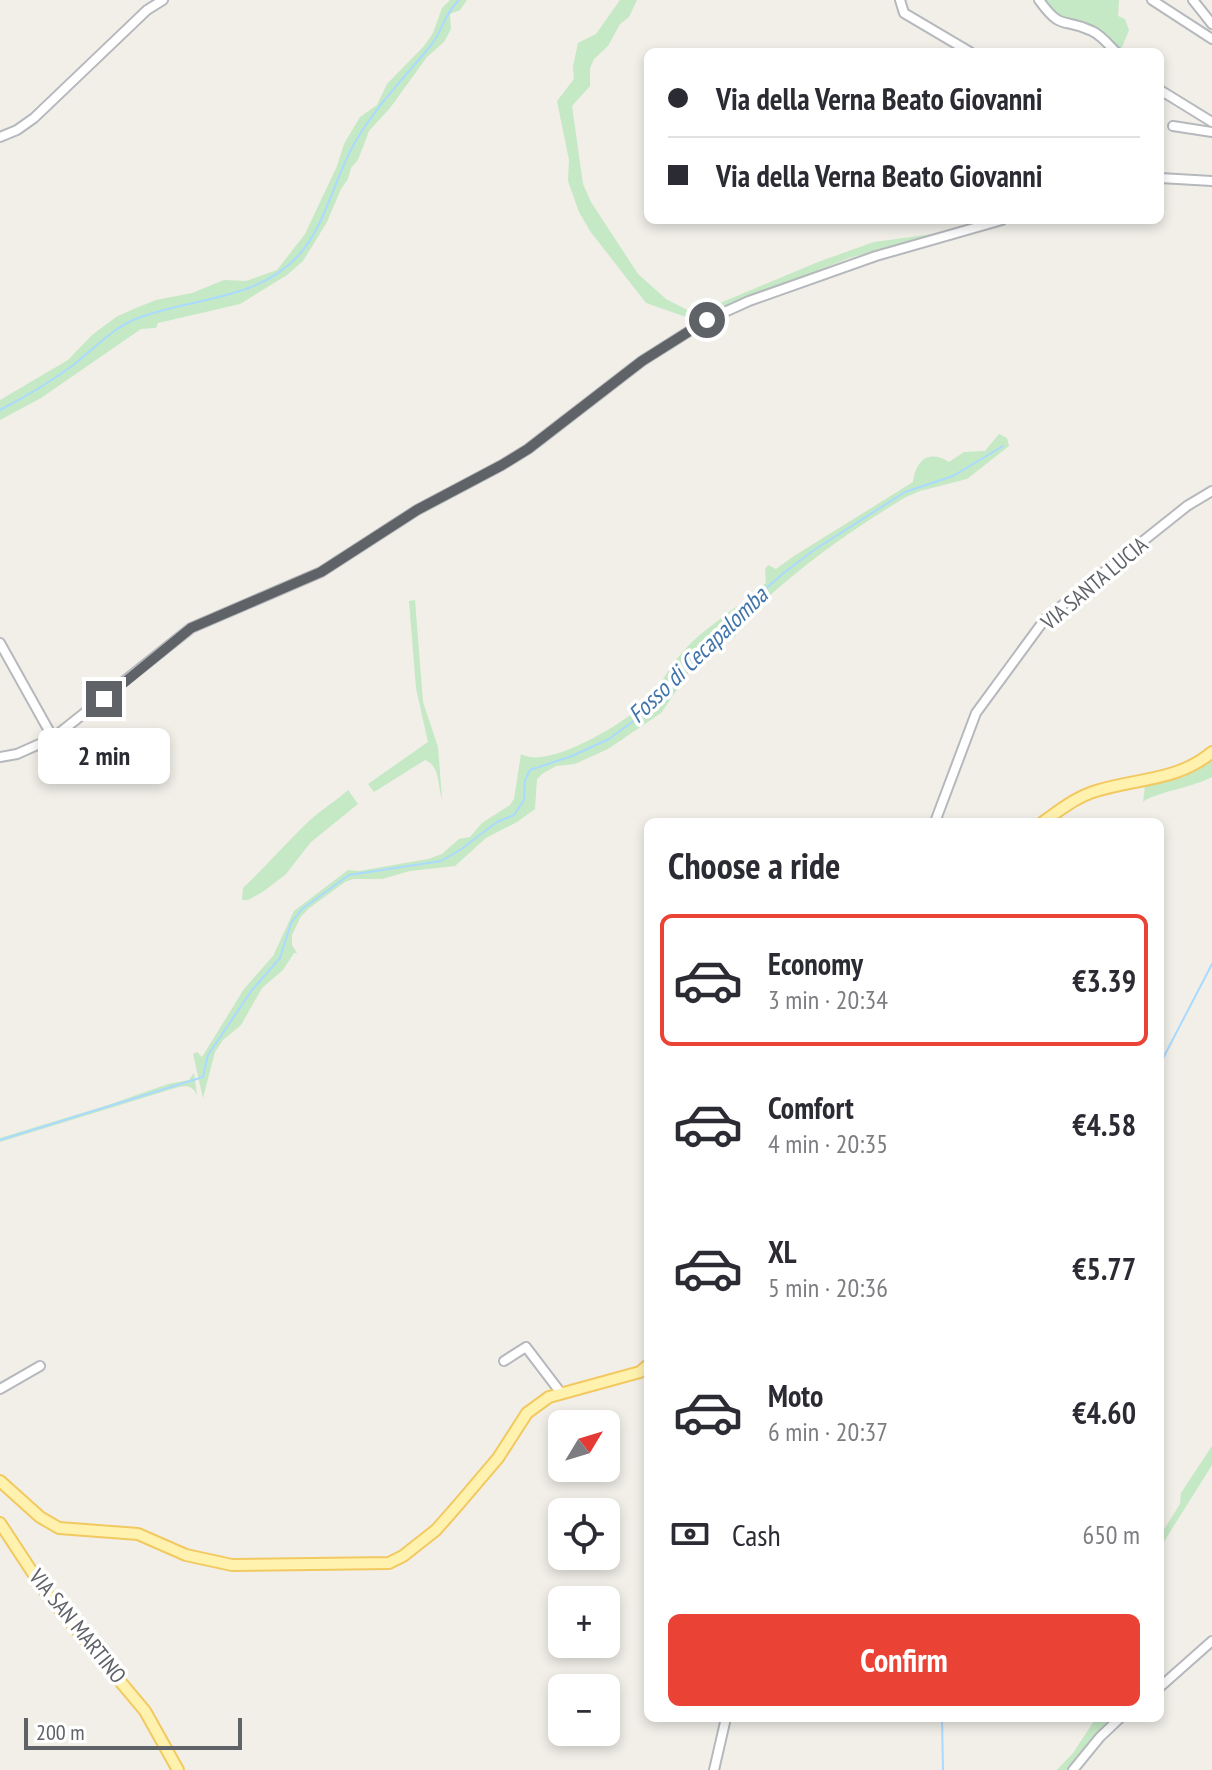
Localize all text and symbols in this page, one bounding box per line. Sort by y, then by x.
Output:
text: Via della Verna Beato Giovanni [716,79,1043,118]
text: Via della Verna Beato Giovanni [716,156,1043,195]
route start [689,302,725,338]
street label: VIA SANTA LUCIA [1034,530,1153,636]
water label: Fosso di Cecapalomba [621,579,775,729]
route end [86,681,122,717]
callout: 2 min [38,727,170,783]
text: 2 min [78,739,130,772]
text: Choose a ride [668,842,840,889]
icon: car [672,944,744,1016]
text: Economy [768,944,863,983]
text: €3.39 [1072,961,1136,1000]
text: 3 min · 20:34 [768,983,888,1016]
icon: car [672,1088,744,1160]
text: Comfort [768,1088,854,1127]
text: €4.58 [1072,1105,1136,1144]
text: 4 min · 20:35 [768,1127,888,1160]
icon: car [672,1232,744,1304]
text: XL [768,1232,797,1271]
text: €5.77 [1072,1249,1136,1288]
text: 5 min · 20:36 [768,1271,888,1304]
icon: car [672,1376,744,1448]
text: Moto [768,1376,823,1415]
text: €4.60 [1072,1393,1136,1432]
north arrow [548,1410,620,1482]
map controls [548,1410,620,1746]
text: 6 min · 20:37 [768,1415,888,1448]
button: locate [548,1498,620,1570]
icon: cash [668,1512,712,1556]
text: Cash [732,1515,781,1554]
text: 650 m [1082,1518,1140,1551]
street label: VIA SAN MARTINO [23,1562,133,1689]
button: + [548,1586,620,1658]
button: Confirm [668,1614,1140,1706]
button: − [548,1674,620,1746]
scale bar [24,1714,242,1750]
text: 200 m [36,1718,85,1746]

